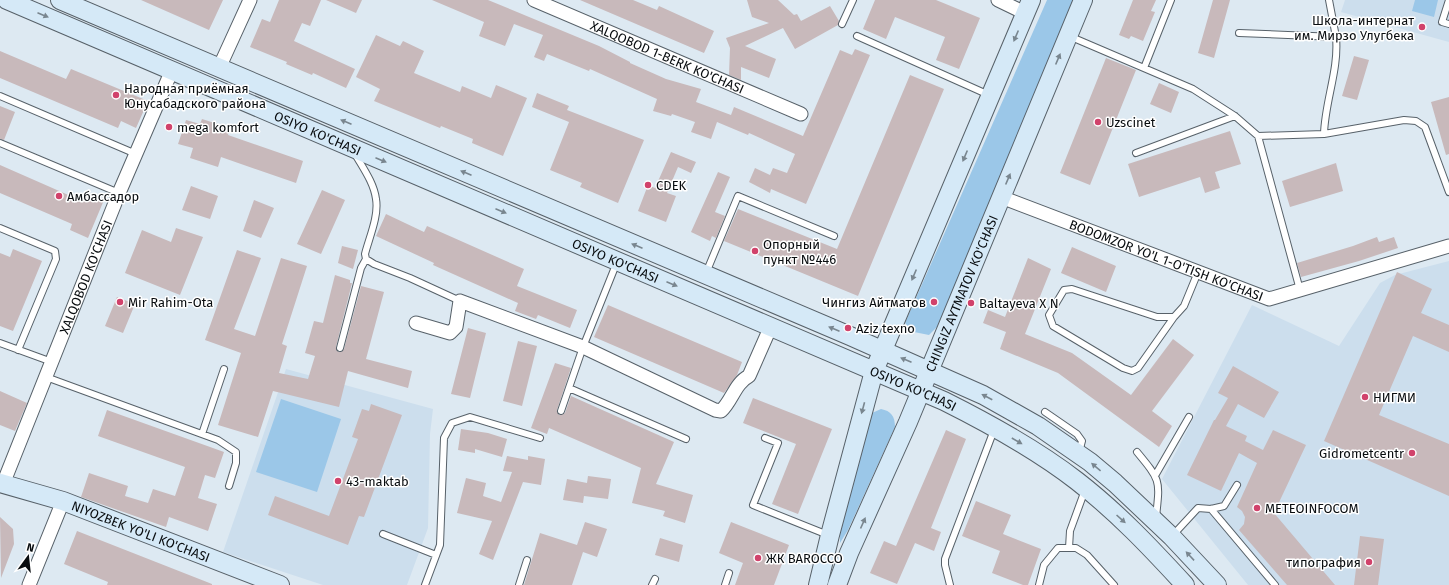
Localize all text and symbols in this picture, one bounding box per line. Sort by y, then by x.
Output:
one-way arrow [37,13,49,19]
place label: Школа-интернат им. Мирзо Улугбека [1294,13,1414,43]
street label: XALQOBOD 1-BERK KO'CHASI [588,18,747,96]
marker: Школа-интернат им. Мирзо Улугбека [1417,22,1427,32]
one-way arrow [1012,30,1018,42]
one-way arrow [1056,52,1062,64]
place label: Народная приёмная Юнусабадского района [124,81,266,111]
marker: Народная приёмная Юнусабадского района [111,90,121,100]
street label: OSIYO KO'CHASI [272,108,363,158]
place label: Uzscinet [1106,115,1156,130]
marker: Uzscinet [1093,117,1103,127]
one-way arrow [341,119,352,125]
place label: mega komfort [177,120,259,135]
marker: mega komfort [164,122,174,132]
one-way arrow [962,150,968,161]
one-way arrow [375,157,387,163]
one-way arrow [460,170,471,176]
one-way arrow [1006,172,1012,184]
place label: CDEK [656,178,687,193]
marker: CDEK [643,180,653,190]
place label: Амбассадор [67,189,139,204]
marker: Амбассадор [54,191,64,201]
one-way arrow [495,208,506,214]
street label: CHINGIZ AYTMATOV KO'CHASI [922,213,1000,374]
street label: BODOMZOR YO'L 1-O'TISH KO'CHASI [1067,216,1266,304]
street label: XALQOBOD KO'CHASI [56,218,115,336]
street label: OSIYO KO'CHASI [570,235,661,286]
place label: Опорный пункт №446 [763,237,836,267]
one-way arrow [631,242,643,249]
marker: Опорный пункт №446 [750,246,760,256]
one-way arrow [911,270,917,282]
one-way arrow [666,281,677,287]
place label: Mir Rahim-Ota [128,295,213,310]
place label: Чингиз Айтматов [822,295,926,310]
place label: Baltayeva X N [979,296,1059,311]
marker: Mir Rahim-Ota [115,297,125,307]
marker: Чингиз Айтматов [929,297,939,307]
marker: Baltayeva X N [966,298,976,308]
place label: Aziz texno [856,321,915,336]
marker: Aziz texno [843,323,853,333]
one-way arrow [827,326,839,332]
one-way arrow [900,357,911,363]
street label: OSIYO KO'CHASI [868,363,959,414]
place label: НИГМИ [1373,390,1416,405]
marker: НИГМИ [1360,392,1370,402]
one-way arrow [981,394,992,400]
one-way arrow [860,402,866,414]
one-way arrow [1011,438,1023,445]
place label: Gidrometcentr [1319,446,1404,461]
marker: Gidrometcentr [1407,448,1417,458]
one-way arrow [1091,462,1101,471]
place label: 43-maktab [346,474,409,489]
marker: 43-maktab [333,476,343,486]
street label: NIYOZBEK YO'LI KO'CHASI [70,498,212,565]
place label: METEOINFOCOM [1265,501,1359,516]
marker: METEOINFOCOM [1252,503,1262,513]
one-way arrow [1116,514,1126,523]
one-way arrow [860,517,866,529]
north arrow [8,537,48,577]
text: N [25,541,36,555]
place label: ЖК BAROCCO [766,551,843,566]
one-way arrow [1186,552,1195,561]
marker: ЖК BAROCCO [753,553,763,563]
place label: типография [1286,555,1361,570]
marker: типография [1364,557,1374,567]

